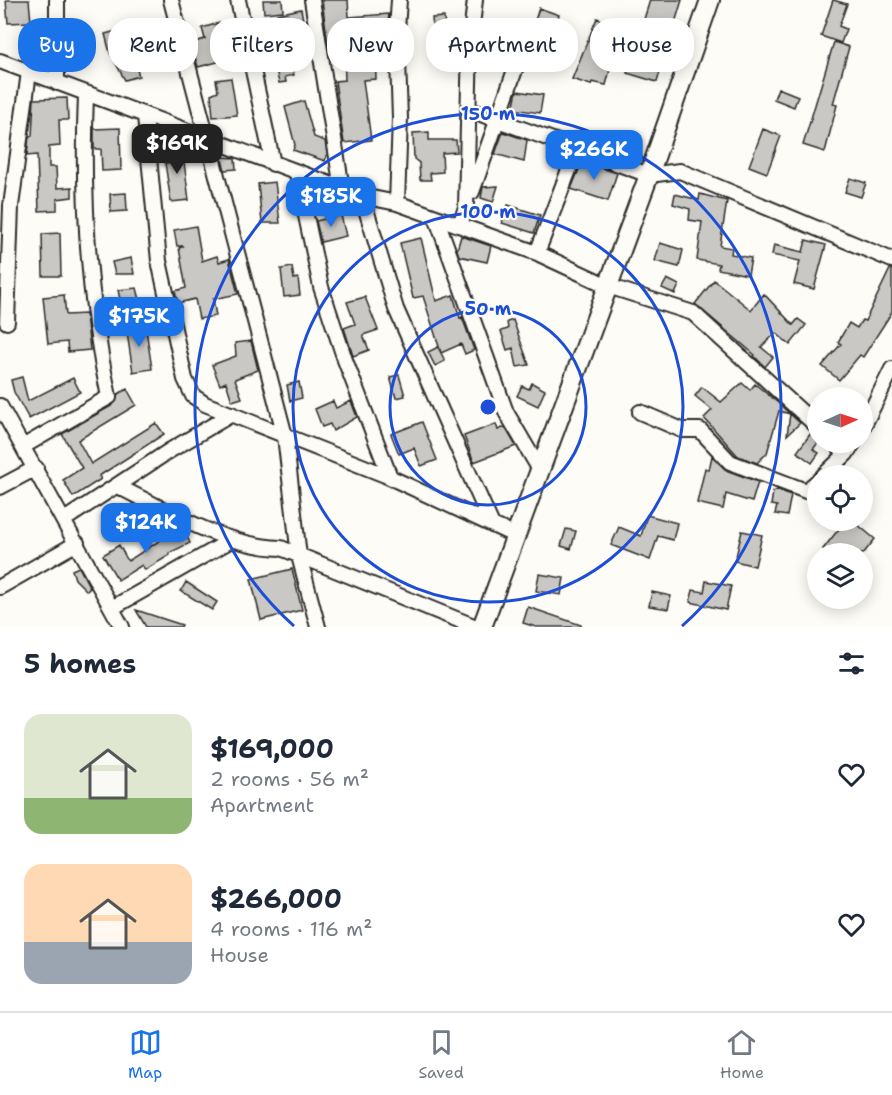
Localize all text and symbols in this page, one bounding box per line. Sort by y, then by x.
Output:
chip: Buy [18,18,96,72]
chip: Rent [108,18,198,72]
chip: Filters [210,18,315,72]
chip: New [327,18,414,72]
chip: Apartment [426,18,578,72]
chip: House [590,18,694,72]
text: 150 m [461,102,516,126]
pin: $169K [135,124,219,175]
text: $169K [146,130,208,156]
pin: $266K [552,130,636,181]
text: $266K [560,136,628,162]
pin: $185K [289,177,373,228]
text: $185K [300,183,362,209]
text: 100 m [460,200,516,224]
pin: $175K [97,297,181,348]
text: 50 m [465,297,512,321]
text: $175K [108,303,170,329]
north arrow [807,387,873,453]
map controls [807,387,873,609]
centre of rings [478,397,498,417]
button: locate [807,465,873,531]
pin: $124K [104,503,188,554]
text: $124K [115,509,177,535]
button: layers [807,543,873,609]
text: 5 homes [24,646,136,681]
icon: filters [835,647,868,680]
text: $169,000 [210,731,334,766]
icon: home [72,738,144,810]
icon: heart [835,758,868,791]
text: 2 rooms · 56 m² [210,766,369,792]
text: Apartment [210,792,314,818]
text: $266,000 [210,881,342,916]
icon: home [72,888,144,960]
icon: heart [835,908,868,941]
text: 4 rooms · 116 m² [210,916,372,942]
text: House [210,942,269,968]
tab: Map [128,1026,162,1083]
tab: Saved [418,1026,464,1083]
tab: Home [720,1026,764,1083]

